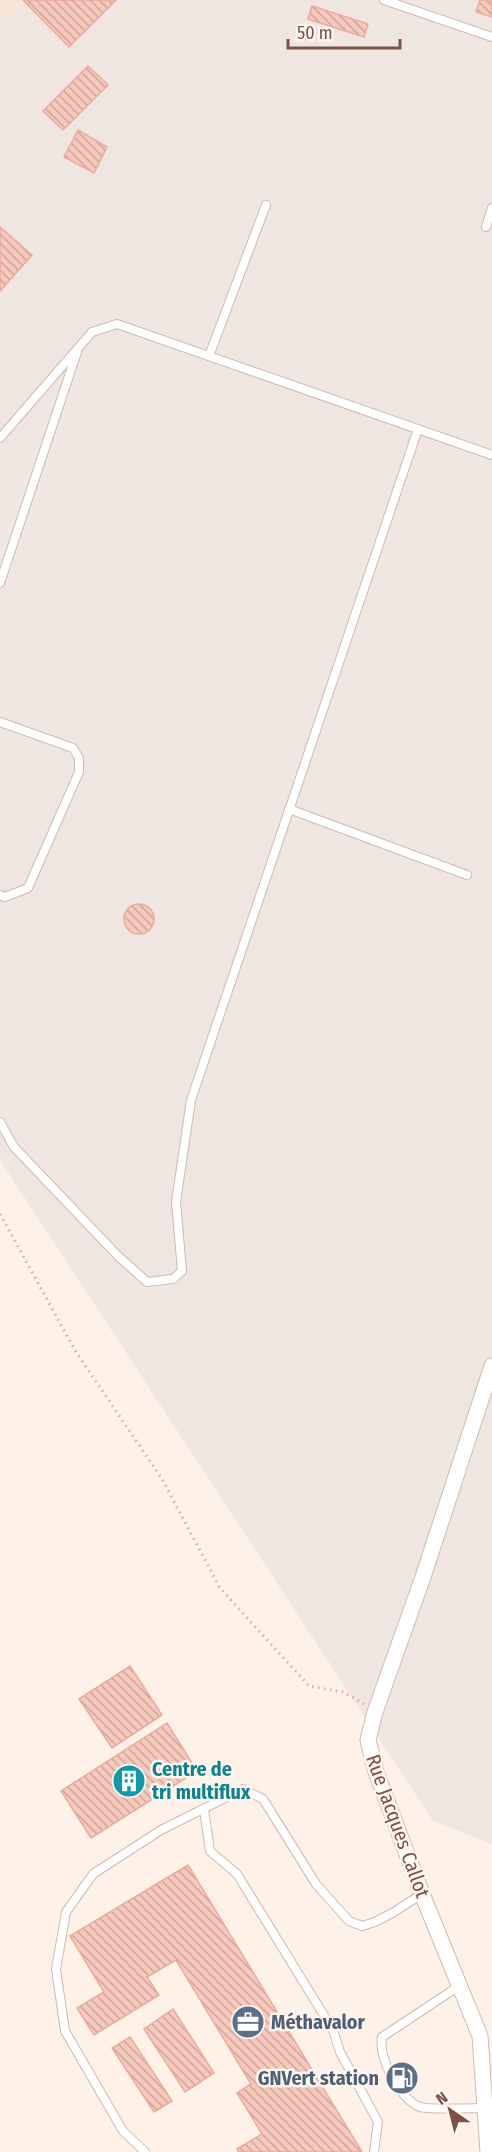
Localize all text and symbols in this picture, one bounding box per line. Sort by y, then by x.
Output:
scale bar [288,12,400,50]
text: 50 m [297,22,333,44]
street label: Rue Jacques Callot [361,1751,435,1901]
place label: Centre de tri multiflux [152,1757,251,1804]
building icon: Centre de tri multiflux [111,1763,147,1799]
office icon: Méthavalor [230,2004,266,2040]
place label: Méthavalor [271,2010,365,2034]
fuel station icon: GNVert station [384,2060,420,2096]
place label: GNVert station [258,2066,379,2090]
north arrow [420,2080,480,2140]
text: N [432,2088,451,2109]

